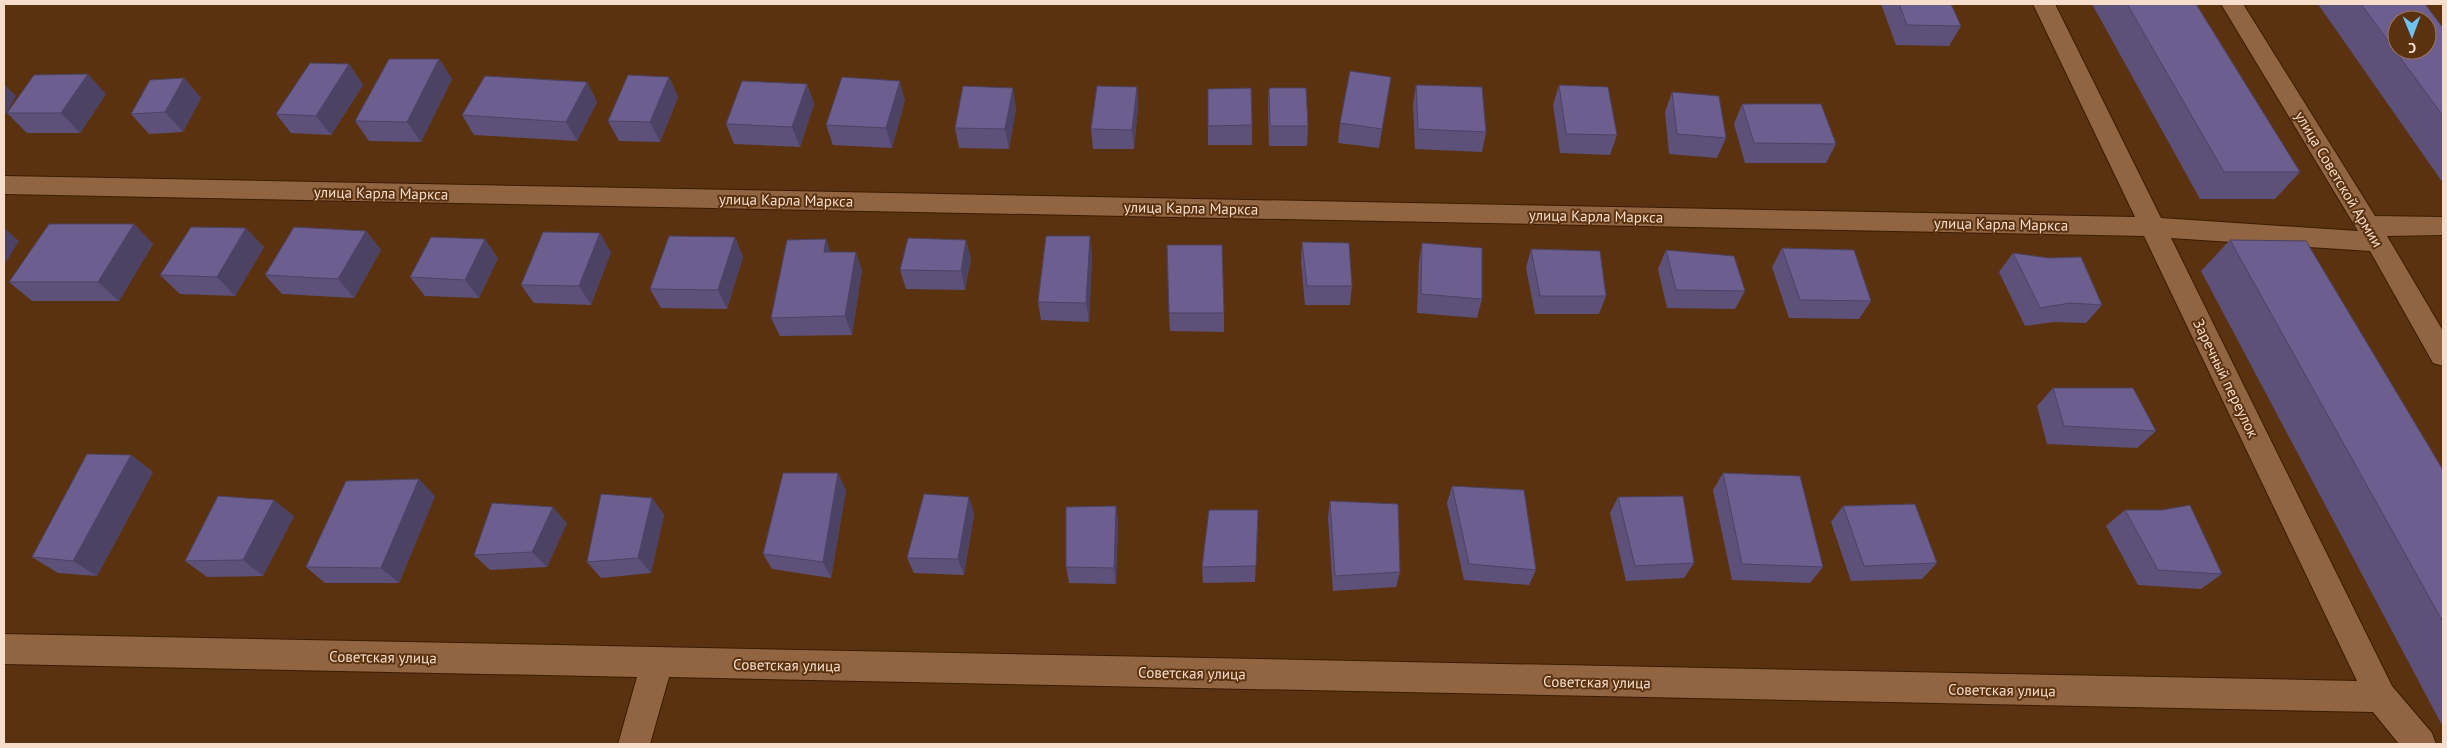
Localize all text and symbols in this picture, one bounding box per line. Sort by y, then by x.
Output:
north arrow [2387,10,2437,60]
text: С [2408,39,2416,57]
street label: улица Советской Армии [2291,107,2387,251]
street label: улица Карла Маркса [314,182,448,204]
street label: улица Карла Маркса [719,189,853,211]
street label: улица Карла Маркса [1124,197,1258,219]
street label: улица Карла Маркса [1529,205,1663,227]
street label: улица Карла Маркса [1934,213,2068,235]
street label: Заречный переулок [2189,316,2263,441]
street label: Советская улица [329,647,437,667]
street label: Советская улица [733,655,841,675]
street label: Советская улица [1138,663,1246,683]
street label: Советская улица [1543,672,1651,692]
street label: Советская улица [1948,680,2056,700]

